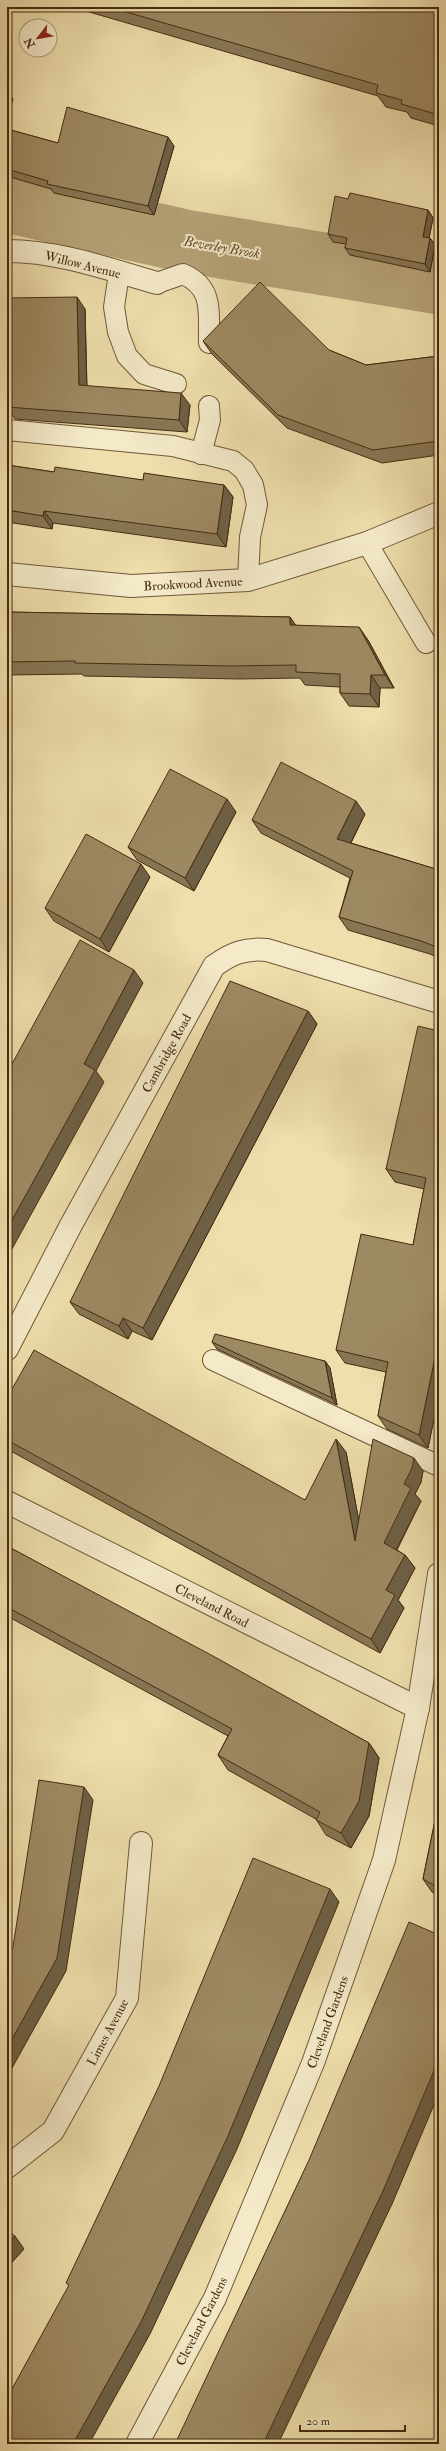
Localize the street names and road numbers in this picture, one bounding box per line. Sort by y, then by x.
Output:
street label: Willow Avenue [42,248,123,282]
street label: Brookwood Avenue [143,573,243,595]
street label: Cambridge Road [139,1011,195,1096]
street label: Cleveland Road [172,1580,252,1632]
street label: Cleveland Gardens [304,1973,352,2071]
street label: Limes Avenue [84,1996,132,2069]
street label: Cleveland Gardens [173,2274,231,2369]

